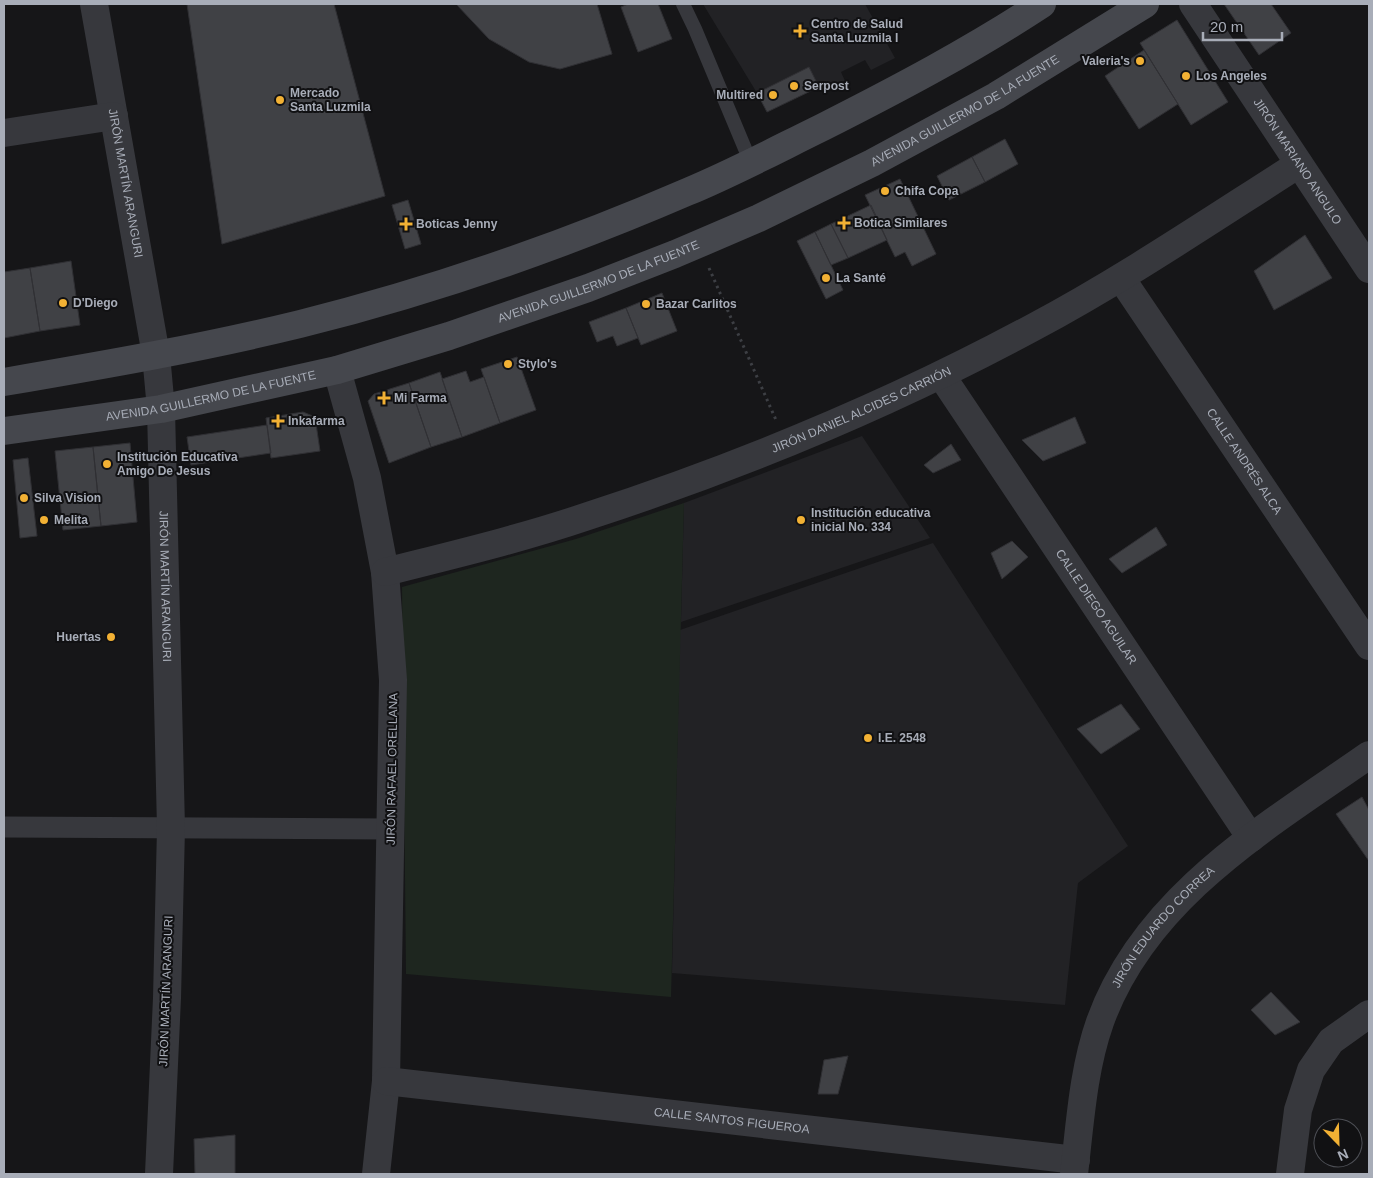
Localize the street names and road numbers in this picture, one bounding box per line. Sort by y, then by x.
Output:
street label: AVENIDA GUILLERMO DE LA FUENTE [868,52,1062,169]
street label: JIRÓN MARIANO ANGULO [1251,96,1345,227]
street label: JIRÓN MARTÍN ARANGURI [106,108,146,259]
street label: AVENIDA GUILLERMO DE LA FUENTE [496,237,701,326]
street label: JIRÓN DANIEL ALCIDES CARRIÓN [769,364,953,456]
street label: AVENIDA GUILLERMO DE LA FUENTE [105,368,317,424]
street label: CALLE ANDRÉS ALCA [1204,406,1285,517]
street label: JIRÓN MARTÍN ARANGURI [156,510,174,662]
street label: CALLE DIEGO AGUILAR [1053,547,1140,667]
street label: JIRÓN RAFAEL ORELLANA [383,693,400,845]
street label: JIRÓN EDUARDO CORREA [1109,863,1217,990]
street label: JIRÓN MARTÍN ARANGURI [155,915,176,1067]
street label: CALLE SANTOS FIGUEROA [653,1105,810,1136]

